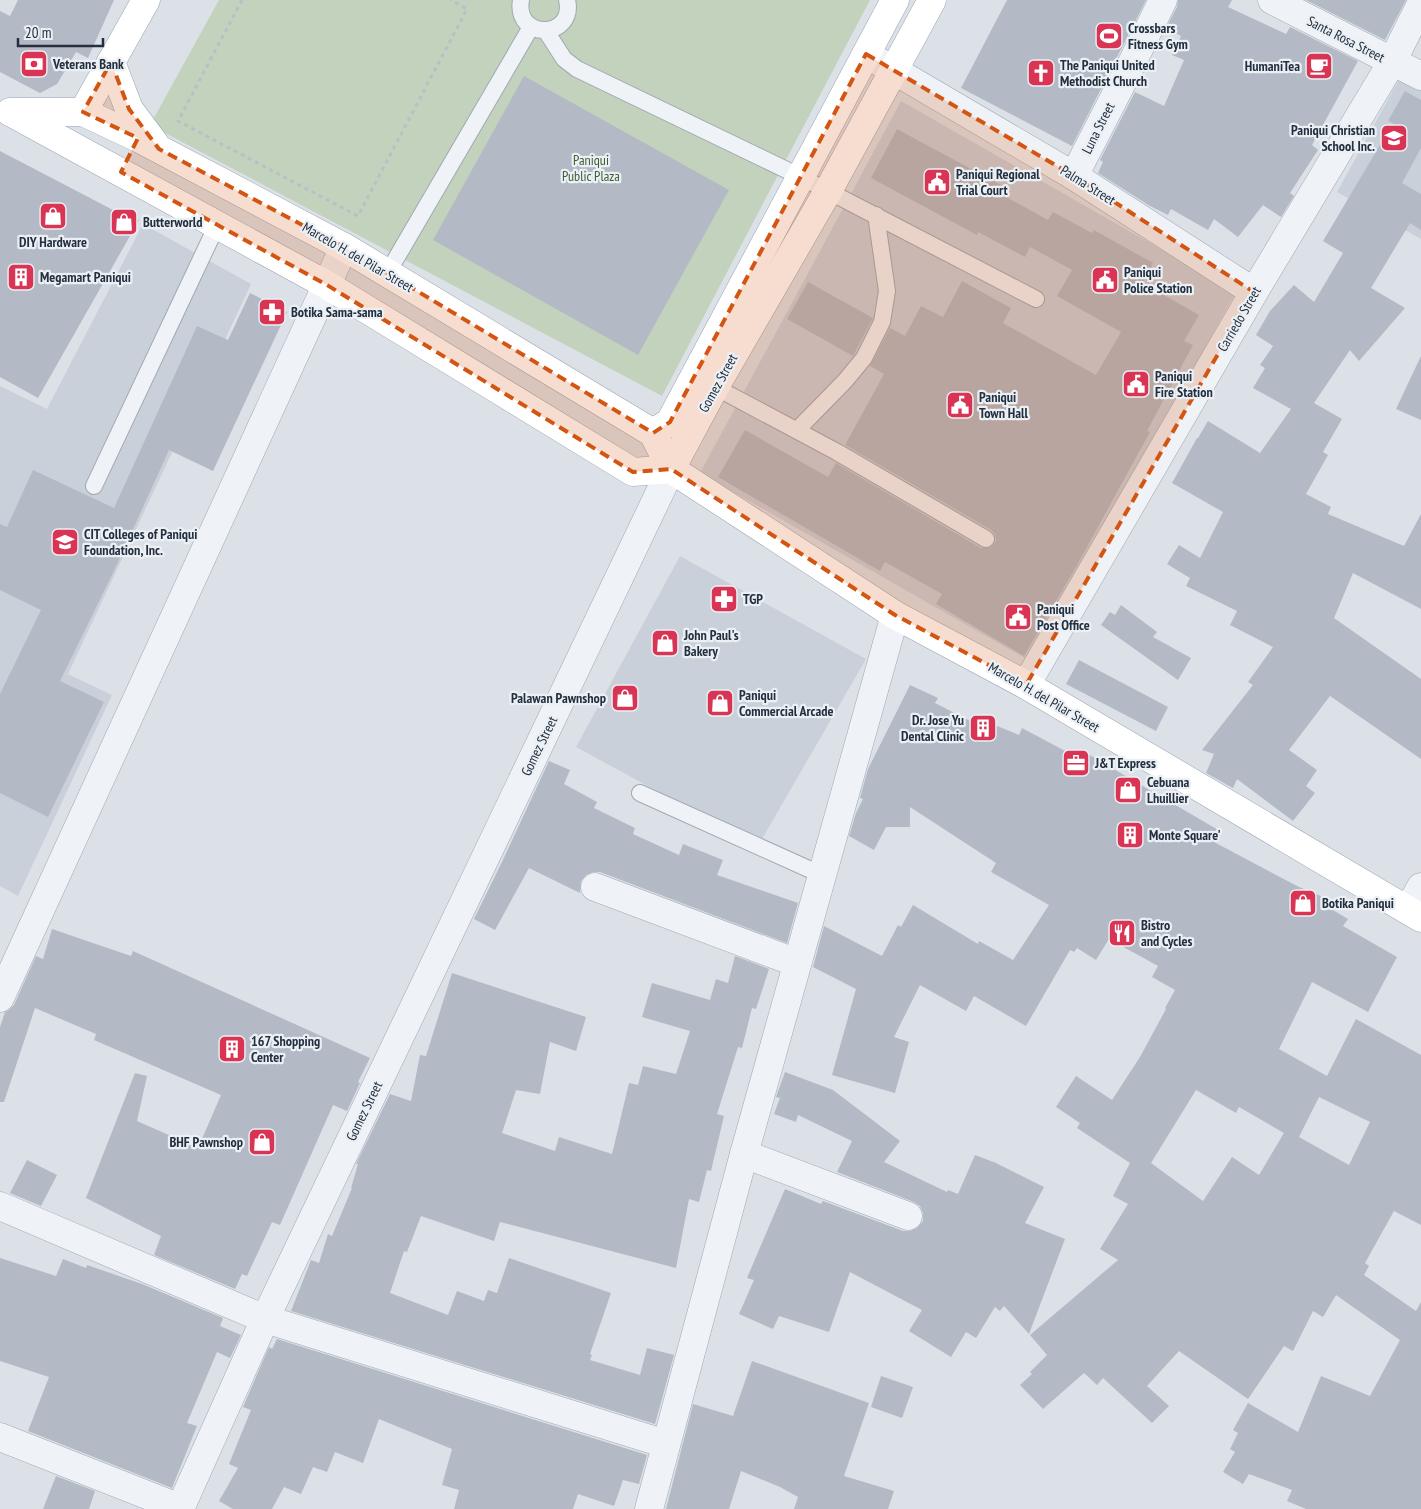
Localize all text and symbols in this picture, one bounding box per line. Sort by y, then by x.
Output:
street label: Santa Rosa Street [1304,12,1388,66]
scale bar [18,15,102,47]
place label: Crossbars Fitness Gym [1128,19,1188,53]
sports icon: Crossbars Fitness Gym [1094,21,1124,51]
text: 20 m [25,23,51,42]
bank icon: Veterans Bank [19,49,49,79]
cafe icon: HumaniTea [1304,51,1334,81]
place label: Veterans Bank [52,55,124,73]
place label: The Paniqui United Methodist Church [1060,56,1155,90]
place label: HumaniTea [1245,57,1300,75]
church icon: The Paniqui United Methodist Church [1026,58,1056,88]
street label: Luna Street [1077,99,1119,157]
place label: Paniqui Christian School Inc. [1291,121,1375,155]
school or university icon: Paniqui Christian School Inc. [1379,123,1409,153]
park label: Paniqui Public Plaza [562,151,620,185]
street label: Palma Street [1057,161,1119,209]
place label: Paniqui Regional Trial Court [956,165,1040,199]
public building icon: Paniqui Regional Trial Court [922,167,952,197]
shop icon: DIY Hardware [38,201,68,231]
shop icon: Butterworld [109,207,139,237]
place label: Butterworld [143,213,202,231]
street label: Marcelo H. del Pilar Street [299,218,417,296]
place label: DIY Hardware [19,233,87,251]
building icon: Megamart Paniqui [6,262,36,292]
place label: Paniqui Police Station [1124,263,1192,297]
public building icon: Paniqui Police Station [1090,265,1120,295]
place label: Megamart Paniqui [40,268,131,286]
street label: Carriedo Street [1213,283,1265,355]
pharmacy icon: Botika Sama-sama [257,297,287,327]
place label: Botika Sama-sama [291,303,383,321]
street label: Gomez Street [695,350,742,416]
place label: Paniqui Fire Station [1155,367,1213,401]
public building icon: Paniqui Fire Station [1121,369,1151,399]
place label: Paniqui Town Hall [979,388,1028,422]
public building icon: Paniqui Town Hall [945,390,975,420]
place label: CIT Colleges of Paniqui Foundation, Inc. [84,525,197,559]
school or university icon: CIT Colleges of Paniqui Foundation, Inc. [50,527,80,557]
pharmacy icon: TGP [709,584,739,614]
place label: TGP [743,590,763,608]
place label: Paniqui Post Office [1037,600,1090,634]
public building icon: Paniqui Post Office [1003,602,1033,632]
place label: John Paul's Bakery [683,626,739,660]
shop icon: John Paul's Bakery [650,628,680,658]
street label: Marcelo H. del Pilar Street [985,658,1103,736]
shop icon: Palawan Pawnshop [610,683,640,713]
place label: Paniqui Commercial Arcade [739,686,834,720]
shop icon: Paniqui Commercial Arcade [705,688,735,718]
place label: Palawan Pawnshop [511,689,606,707]
place label: Dr. Jose Yu Dental Clinic [901,711,964,745]
street label: Gomez Street [517,713,561,779]
building icon: Dr. Jose Yu Dental Clinic [968,713,998,743]
office icon: J&T Express [1061,748,1091,778]
place label: J&T Express [1094,754,1156,772]
place label: Cebuana Lhuillier [1147,773,1190,807]
shop icon: Cebuana Lhuillier [1113,775,1143,805]
building icon: Monte Square' [1115,820,1145,850]
place label: Monte Square' [1149,826,1221,844]
shop icon: Botika Paniqui [1288,888,1318,918]
place label: Botika Paniqui [1322,894,1394,912]
place label: Bistro and Cycles [1141,916,1193,950]
restaurant icon: Bistro and Cycles [1107,918,1137,948]
place label: 167 Shopping Center [251,1032,320,1066]
building icon: 167 Shopping Center [217,1034,247,1064]
street label: Gomez Street [342,1078,386,1144]
shop icon: BHF Pawnshop [247,1127,277,1157]
place label: BHF Pawnshop [170,1133,243,1151]

